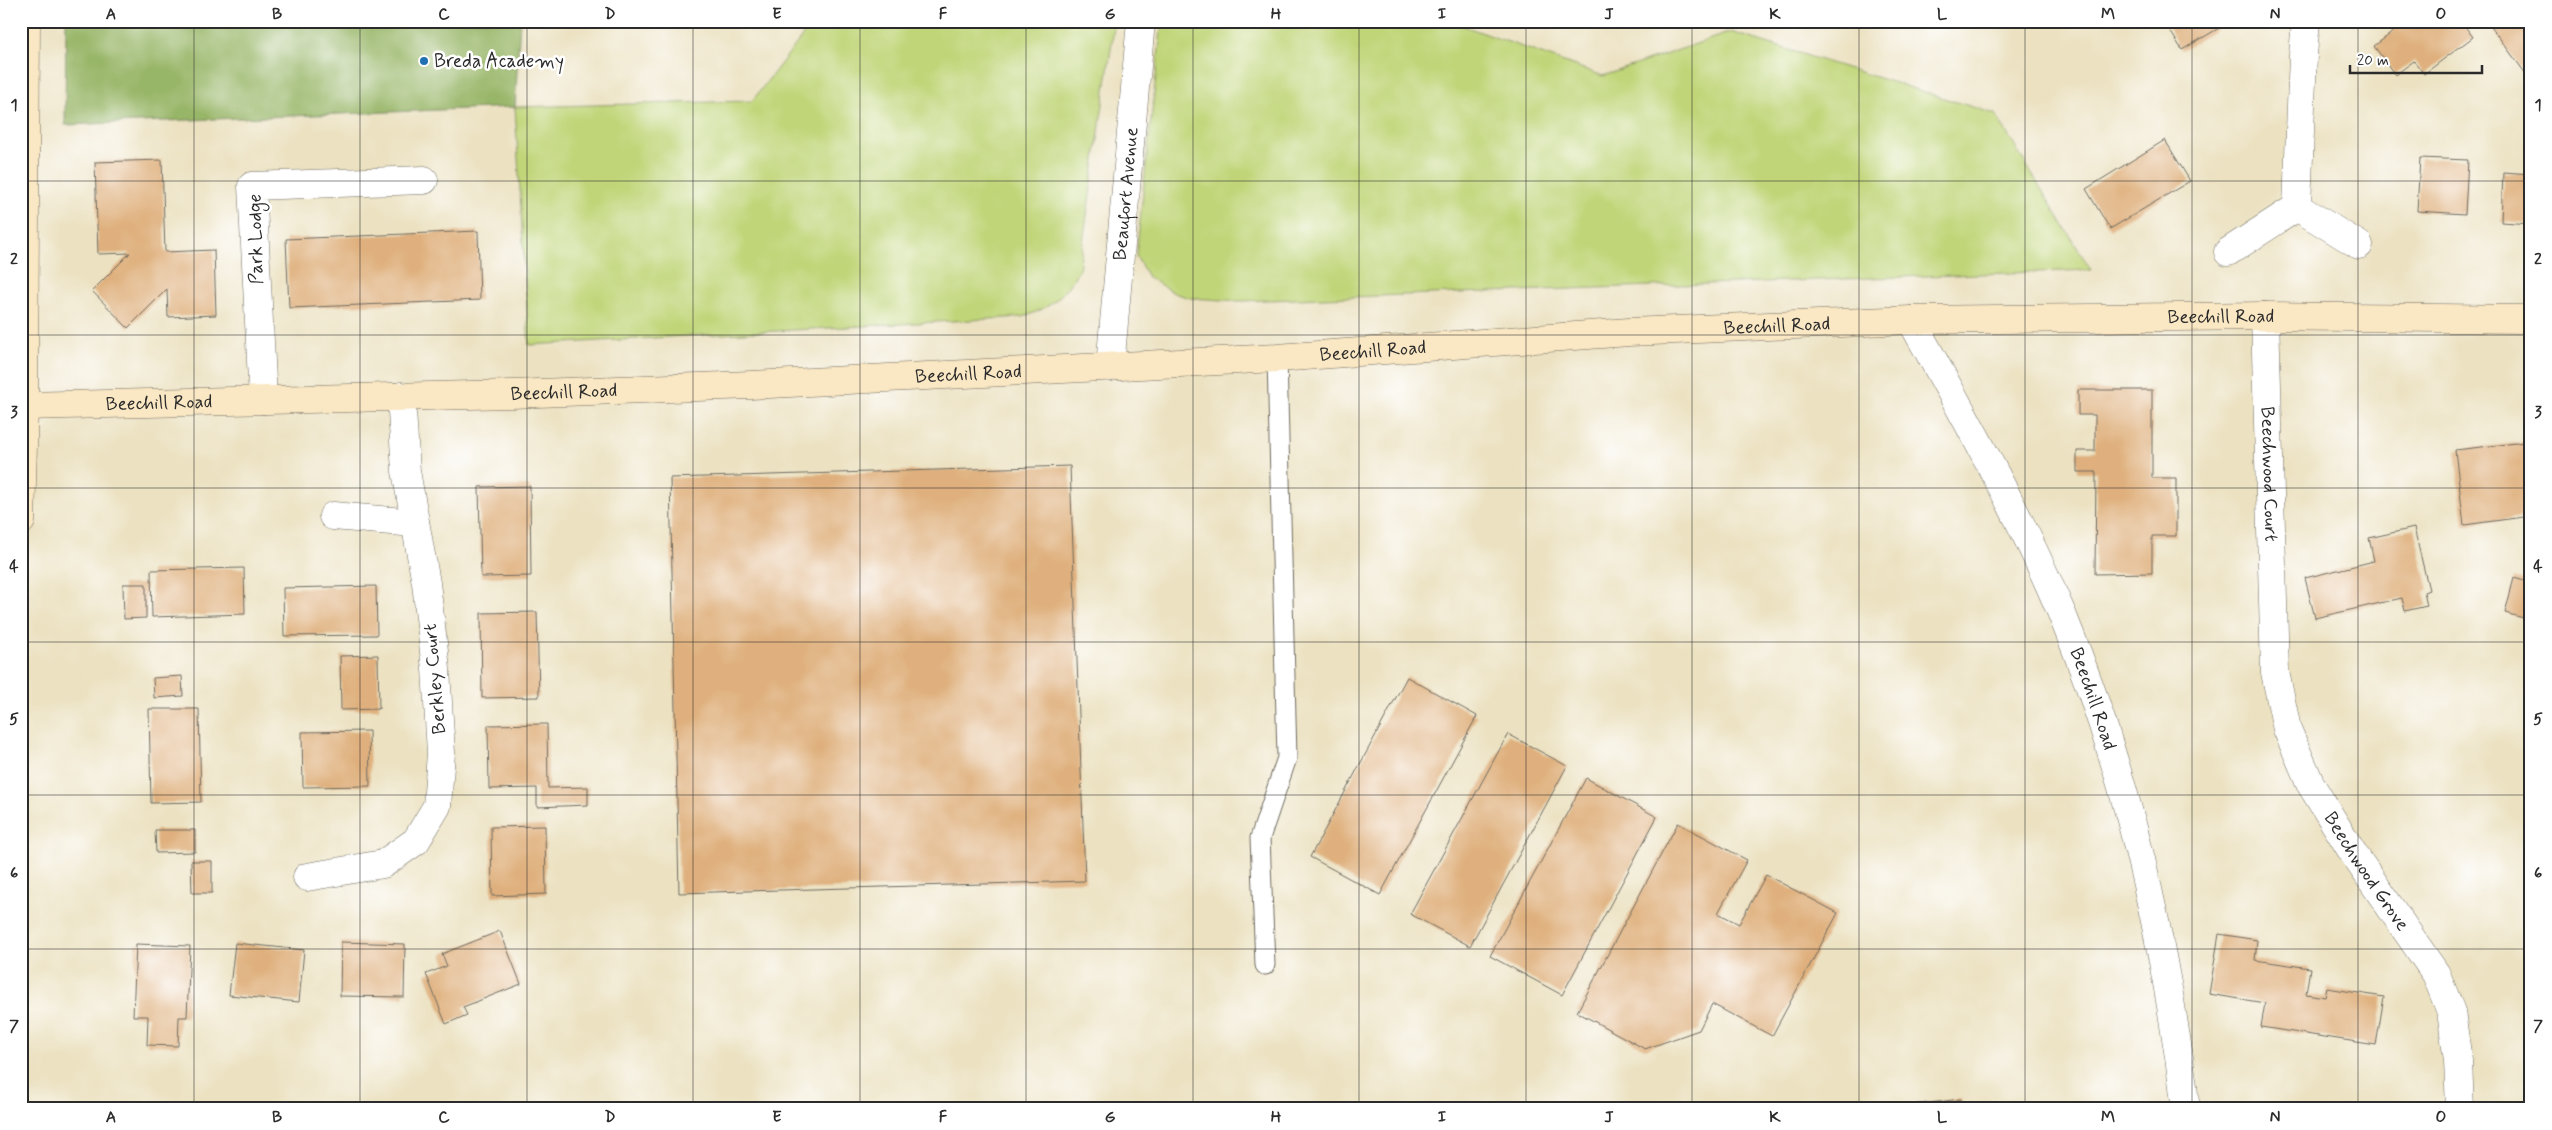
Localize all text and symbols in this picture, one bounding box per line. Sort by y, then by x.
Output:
text: A [106,4,116,25]
text: B [272,4,282,25]
text: C [438,4,450,25]
text: D [604,4,616,25]
text: E [772,4,782,25]
text: F [939,4,948,25]
text: G [1105,4,1116,25]
text: H [1271,4,1282,25]
text: I [1438,4,1447,25]
text: J [1604,4,1614,25]
text: K [1769,4,1781,25]
text: L [1937,4,1948,25]
text: M [2101,4,2115,25]
text: N [2270,4,2280,25]
text: O [2436,4,2447,25]
scale bar [2350,42,2482,74]
place label: Breda Academy [434,49,564,75]
text: 20 m [2357,51,2389,71]
marker: Breda Academy [418,55,430,67]
text: 1 [10,95,18,116]
text: 1 [2534,95,2542,116]
street label: Beaufort Avenue [1107,126,1144,261]
street label: Park Lodge [243,193,271,285]
text: 2 [10,249,18,270]
text: 2 [2534,249,2542,270]
street label: Beechill Road [2167,303,2274,330]
street label: Beechill Road [1723,311,1831,340]
street label: Beechill Road [1319,335,1427,367]
street label: Beechill Road [914,359,1022,389]
street label: Beechill Road [510,378,618,407]
street label: Beechill Road [105,389,213,416]
text: 3 [10,402,18,423]
text: 3 [2534,402,2542,423]
street label: Beechwood Court [2255,406,2284,542]
text: 4 [9,556,19,577]
text: 4 [2533,556,2543,577]
street label: Berkley Court [418,623,452,735]
street label: Beechill Road [2064,644,2123,753]
text: 5 [9,709,19,730]
text: 5 [2533,709,2543,730]
street label: Beechwood Grove [2318,807,2415,936]
text: 6 [10,863,18,884]
text: 6 [2534,863,2542,884]
text: 7 [9,1016,19,1037]
text: 7 [2533,1016,2543,1037]
text: A [106,1107,116,1128]
text: B [272,1107,282,1128]
text: C [438,1107,450,1128]
text: D [604,1107,616,1128]
text: E [772,1107,782,1128]
text: F [939,1107,948,1128]
text: G [1105,1107,1116,1128]
text: H [1271,1107,1282,1128]
text: I [1438,1107,1447,1128]
text: J [1604,1107,1614,1128]
text: K [1769,1107,1781,1128]
text: L [1937,1107,1948,1128]
text: M [2101,1107,2115,1128]
text: N [2270,1107,2280,1128]
text: O [2436,1107,2447,1128]

